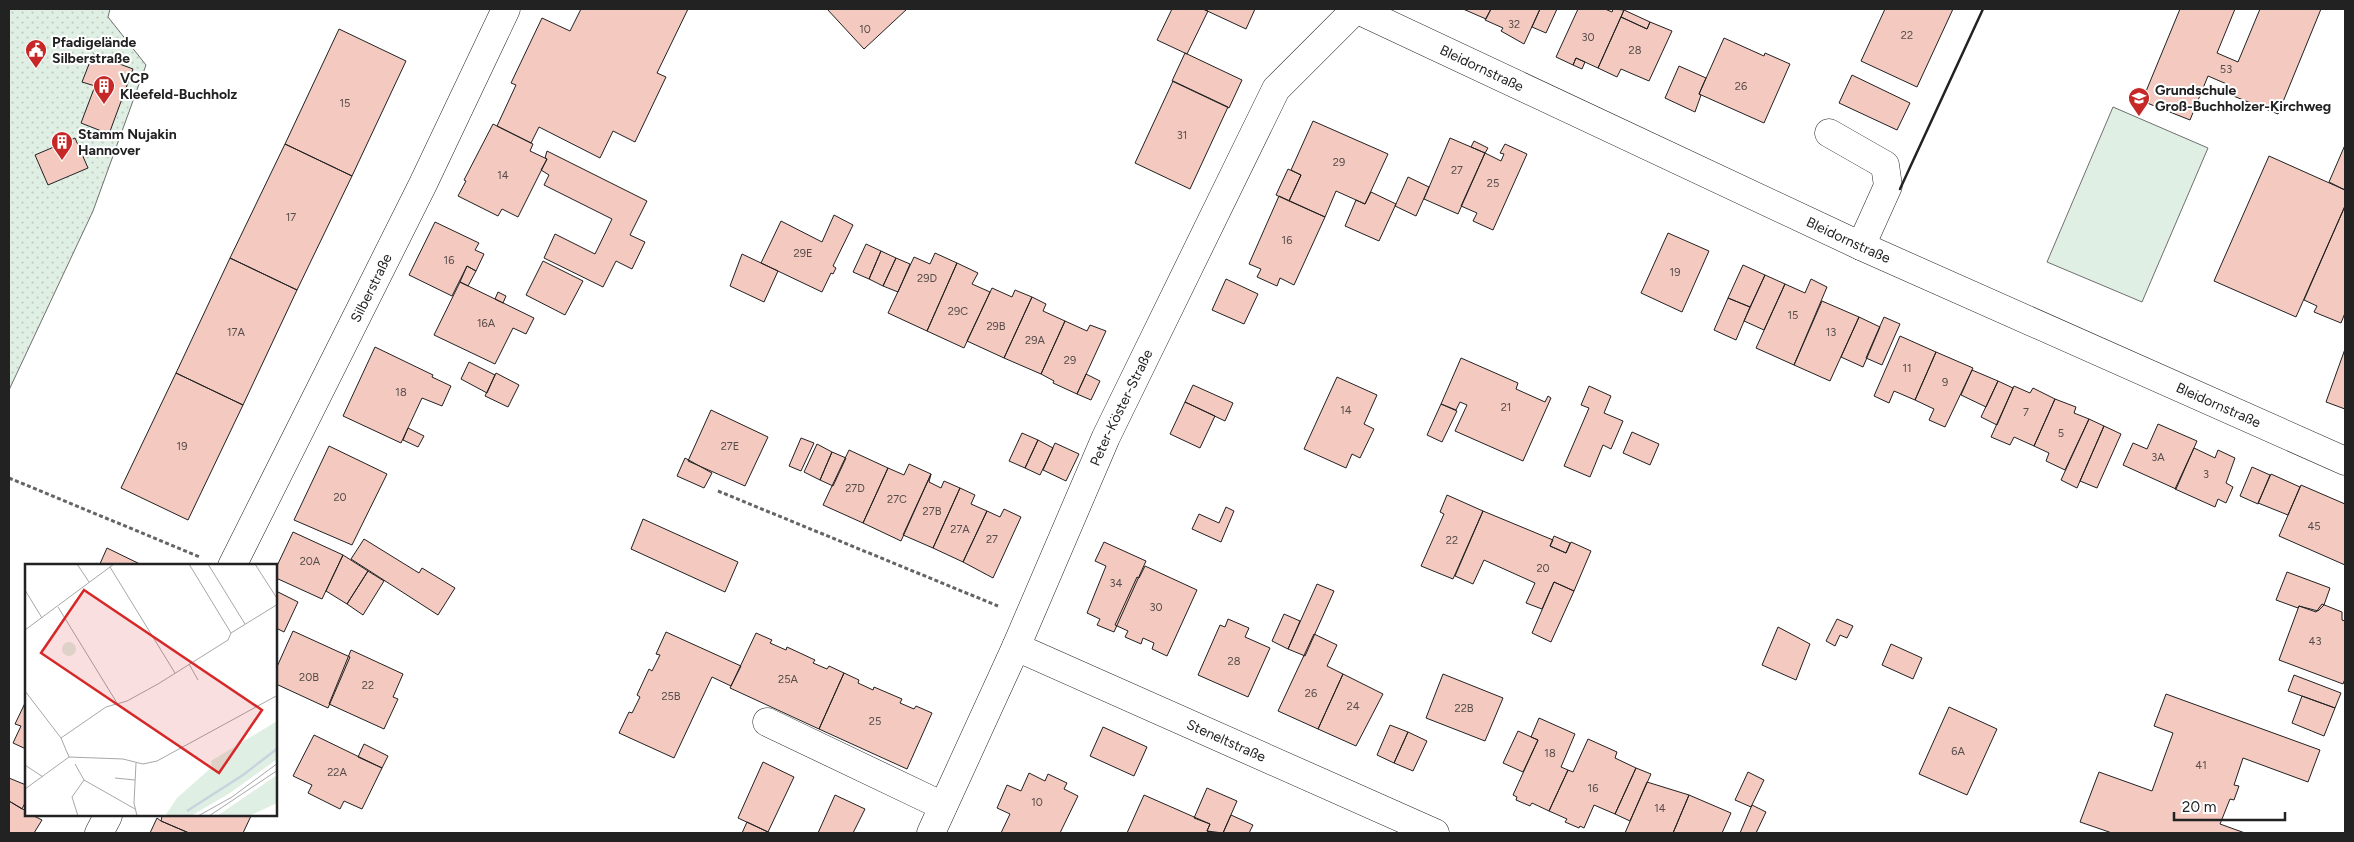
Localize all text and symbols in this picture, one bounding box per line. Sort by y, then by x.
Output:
house number: 32 [1508,18,1520,31]
house number: 10 [859,23,871,36]
house number: 22 [1901,29,1913,42]
house number: 30 [1581,31,1595,44]
place label: Pfadigelände Silberstraße [52,34,137,67]
public building icon: Pfadigelände Silberstraße [24,38,48,69]
street label: Bleidornstraße [1437,42,1527,96]
house number: 28 [1629,44,1642,57]
house number: 53 [2220,63,2232,76]
place label: VCP Kleefeld-Buchholz [120,70,238,103]
building icon: VCP Kleefeld-Buchholz [92,74,116,105]
house number: 26 [1735,80,1747,93]
place label: Grundschule Groß-Buchholzer-Kirchweg [2155,82,2331,115]
school or university icon: Grundschule Groß-Buchholzer-Kirchweg [2127,86,2151,117]
house number: 15 [340,97,350,110]
place label: Stamm Nujakin Hannover [78,126,177,159]
house number: 31 [1177,129,1187,142]
building icon: Stamm Nujakin Hannover [50,130,74,161]
house number: 29 [1333,156,1345,169]
house number: 27 [1451,164,1463,177]
house number: 14 [497,169,509,182]
house number: 25 [1487,177,1499,190]
house number: 17 [286,211,296,224]
street label: Bleidornstraße [1804,214,1893,267]
house number: 16 [1282,234,1292,247]
house number: 29E [794,247,812,260]
street label: Silberstraße [347,250,396,325]
house number: 16 [444,254,454,267]
house number: 19 [1670,266,1680,279]
house number: 29D [917,272,937,285]
house number: 29C [948,305,968,318]
house number: 15 [1788,309,1798,322]
house number: 16A [477,317,496,330]
house number: 29B [986,320,1006,333]
house number: 17A [227,326,245,339]
house number: 13 [1826,326,1836,339]
house number: 29A [1025,334,1045,347]
street label: Peter-Köster-Straße [1087,346,1157,469]
house number: 29 [1064,354,1076,367]
house number: 11 [1902,362,1912,375]
house number: 9 [1942,376,1948,389]
street label: Bleidornstraße [2173,379,2263,432]
house number: 18 [395,386,407,399]
house number: 21 [1501,401,1511,414]
house number: 14 [1340,404,1352,417]
house number: 7 [2023,406,2029,419]
house number: 5 [2058,427,2064,440]
house number: 19 [177,440,187,453]
house number: 27E [721,440,739,453]
house number: 3A [2151,451,2165,464]
house number: 3 [2203,468,2209,481]
house number: 27D [845,482,865,495]
house number: 20 [333,491,347,504]
house number: 27C [887,493,907,506]
house number: 27B [923,505,942,518]
house number: 45 [2307,520,2321,533]
house number: 27A [950,523,970,536]
house number: 27 [986,533,998,546]
house number: 22 [1446,534,1458,547]
house number: 20A [300,555,321,568]
house number: 20 [1536,562,1550,575]
inset map [25,564,278,817]
house number: 34 [1110,577,1123,590]
house number: 30 [1149,601,1163,614]
house number: 43 [2309,635,2321,648]
house number: 28 [1228,655,1241,668]
house number: 20B [299,671,319,684]
house number: 25A [778,673,799,686]
house number: 22 [362,679,374,692]
house number: 26 [1305,687,1317,700]
house number: 25B [661,690,681,703]
house number: 24 [1347,700,1360,713]
house number: 22B [1454,702,1474,715]
house number: 25 [869,715,881,728]
street label: Steneltstraße [1184,716,1268,766]
house number: 6A [1951,745,1965,758]
house number: 18 [1544,747,1556,760]
house number: 41 [2195,759,2207,772]
house number: 22A [327,766,347,779]
house number: 16 [1588,782,1598,795]
scale bar [2174,790,2285,822]
house number: 10 [1031,796,1043,809]
text: 20 m [2182,798,2216,816]
house number: 14 [1654,802,1666,815]

